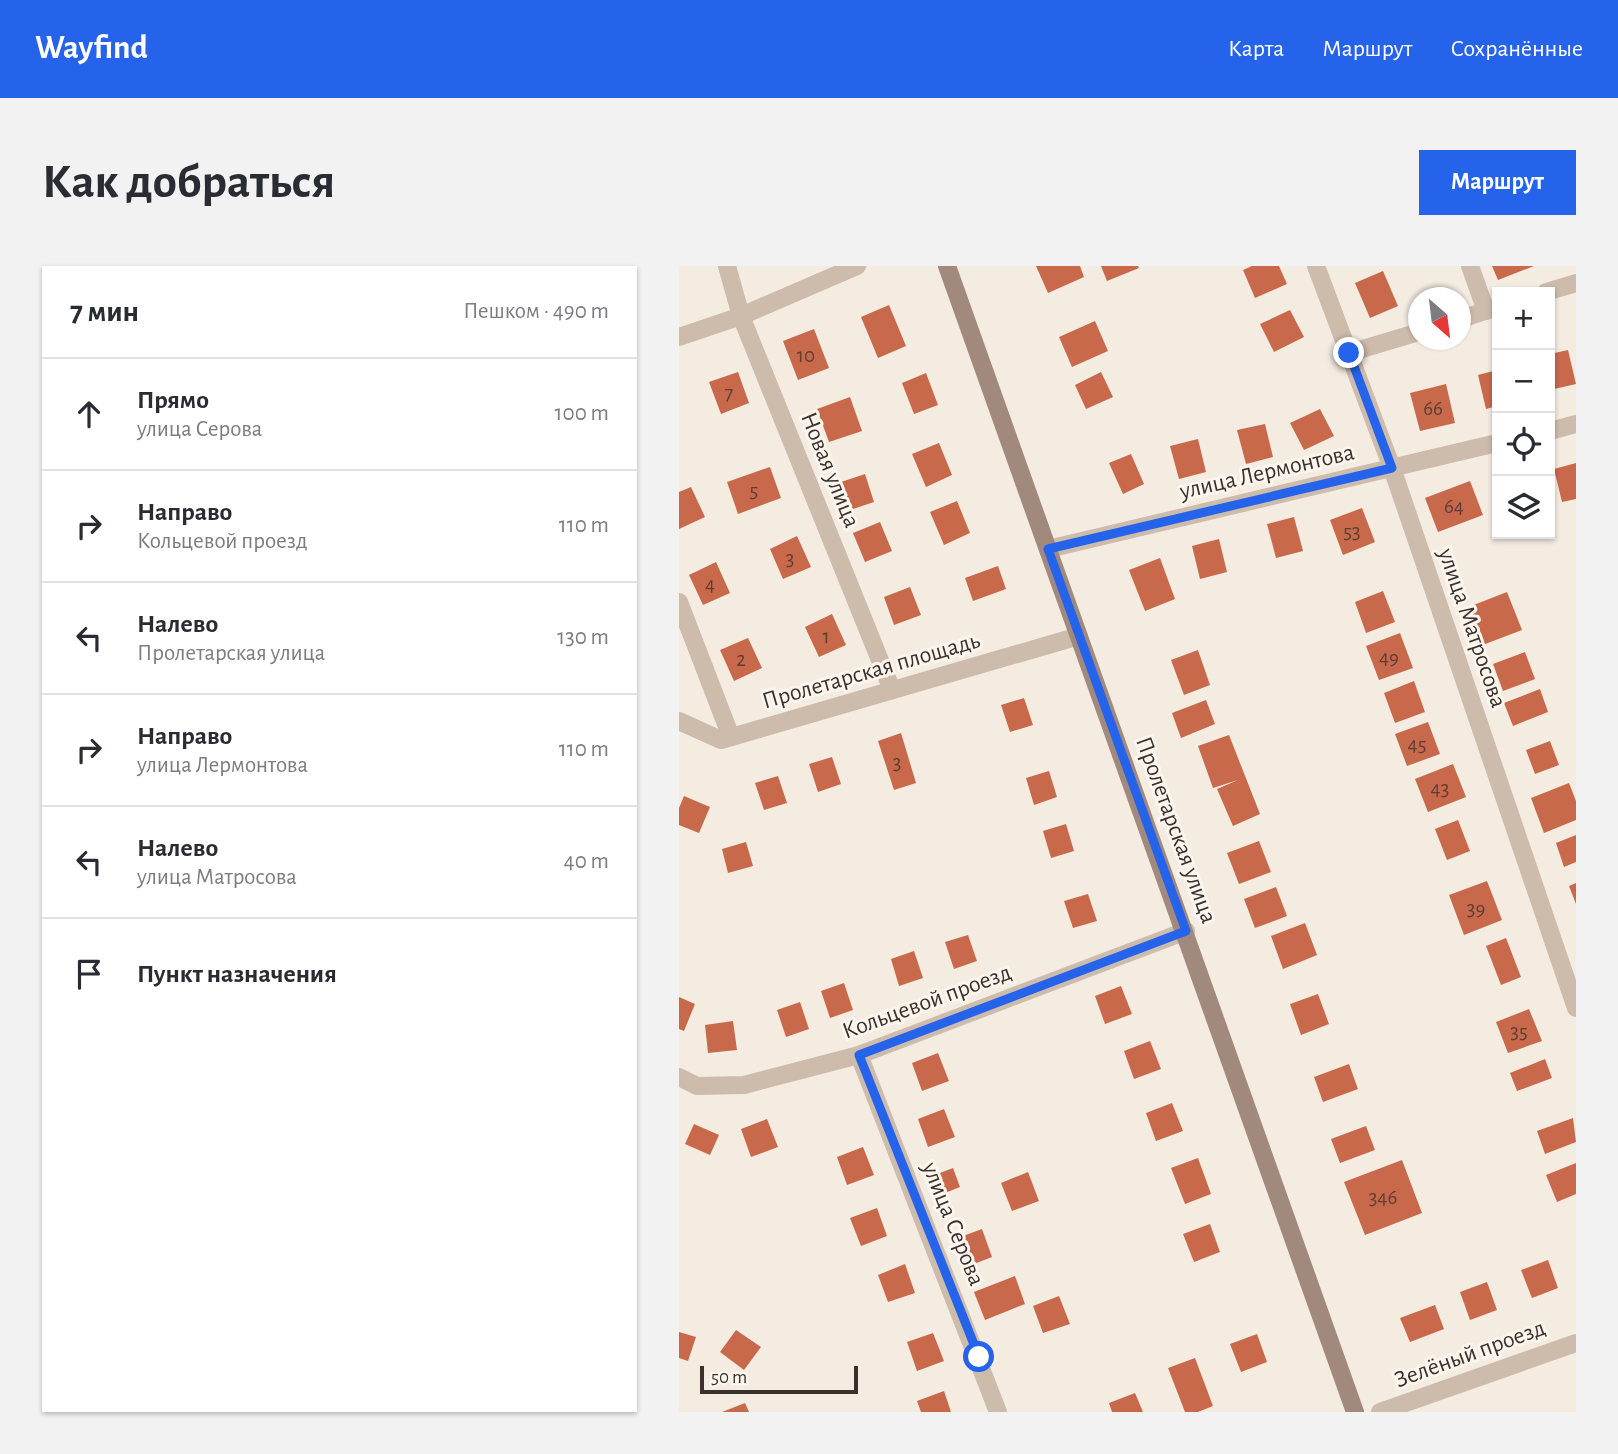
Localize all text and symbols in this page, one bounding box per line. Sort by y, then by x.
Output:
text: Wayfind [35,32,148,65]
text: Карта [1228,37,1284,61]
text: Маршрут [1322,37,1412,61]
text: Сохранённые [1450,37,1583,61]
button: Маршрут [1419,150,1576,215]
text: Как добраться [42,158,335,207]
north arrow [1408,287,1471,350]
map controls [1492,287,1555,539]
button: + [1492,287,1555,350]
text: 7 мин [70,297,139,327]
text: Пешком · 490 m [463,300,609,323]
route end [1333,337,1364,368]
house number: 10 [797,345,815,366]
button: − [1492,350,1555,413]
house number: 7 [725,383,734,404]
text: Прямо [137,387,209,413]
icon: ahead [70,395,108,433]
house number: 66 [1423,398,1443,419]
text: 100 m [555,402,609,425]
street label: Новая улица [796,409,864,531]
button: locate [1492,413,1555,476]
text: улица Серова [137,418,262,441]
street label: улица Лермонтова [1176,440,1357,504]
button: layers [1492,476,1555,539]
house number: 5 [750,480,758,501]
house number: 64 [1444,496,1464,517]
text: Направо [137,499,232,525]
icon: right [70,507,108,545]
text: 110 m [559,514,609,537]
house number: 53 [1343,521,1361,542]
text: Кольцевой проезд [137,530,308,553]
street label: улица Матросова [1433,544,1511,711]
house number: 3 [786,548,794,569]
house number: 4 [705,574,715,595]
text: Налево [137,611,218,637]
icon: left [70,619,108,657]
text: 130 m [557,626,609,649]
house number: 1 [822,626,830,647]
street label: Пролетарская площадь [759,628,983,714]
text: Пролетарская улица [137,642,325,665]
house number: 49 [1379,647,1399,668]
house number: 2 [736,649,746,670]
text: Направо [137,723,232,749]
icon: right [70,731,108,769]
street label: Пролетарская улица [1131,734,1221,926]
house number: 45 [1408,734,1426,755]
text: 110 m [559,738,609,761]
house number: 3 [893,752,901,773]
text: улица Лермонтова [137,754,308,777]
house number: 43 [1431,778,1449,799]
text: Налево [137,835,218,861]
icon: left [70,843,108,881]
text: 40 m [564,850,609,873]
text: улица Матросова [137,866,297,889]
house number: 39 [1467,898,1485,919]
icon: arrive [70,955,108,993]
street label: Кольцевой проезд [839,960,1015,1044]
text: Пункт назначения [137,961,337,987]
house number: 35 [1510,1021,1528,1042]
street label: улица Серова [917,1158,989,1289]
house number: 346 [1369,1187,1397,1208]
street label: Зелёный проезд [1391,1316,1549,1392]
route start [963,1341,994,1372]
scale bar [700,1363,857,1395]
text: 50 m [711,1368,747,1387]

